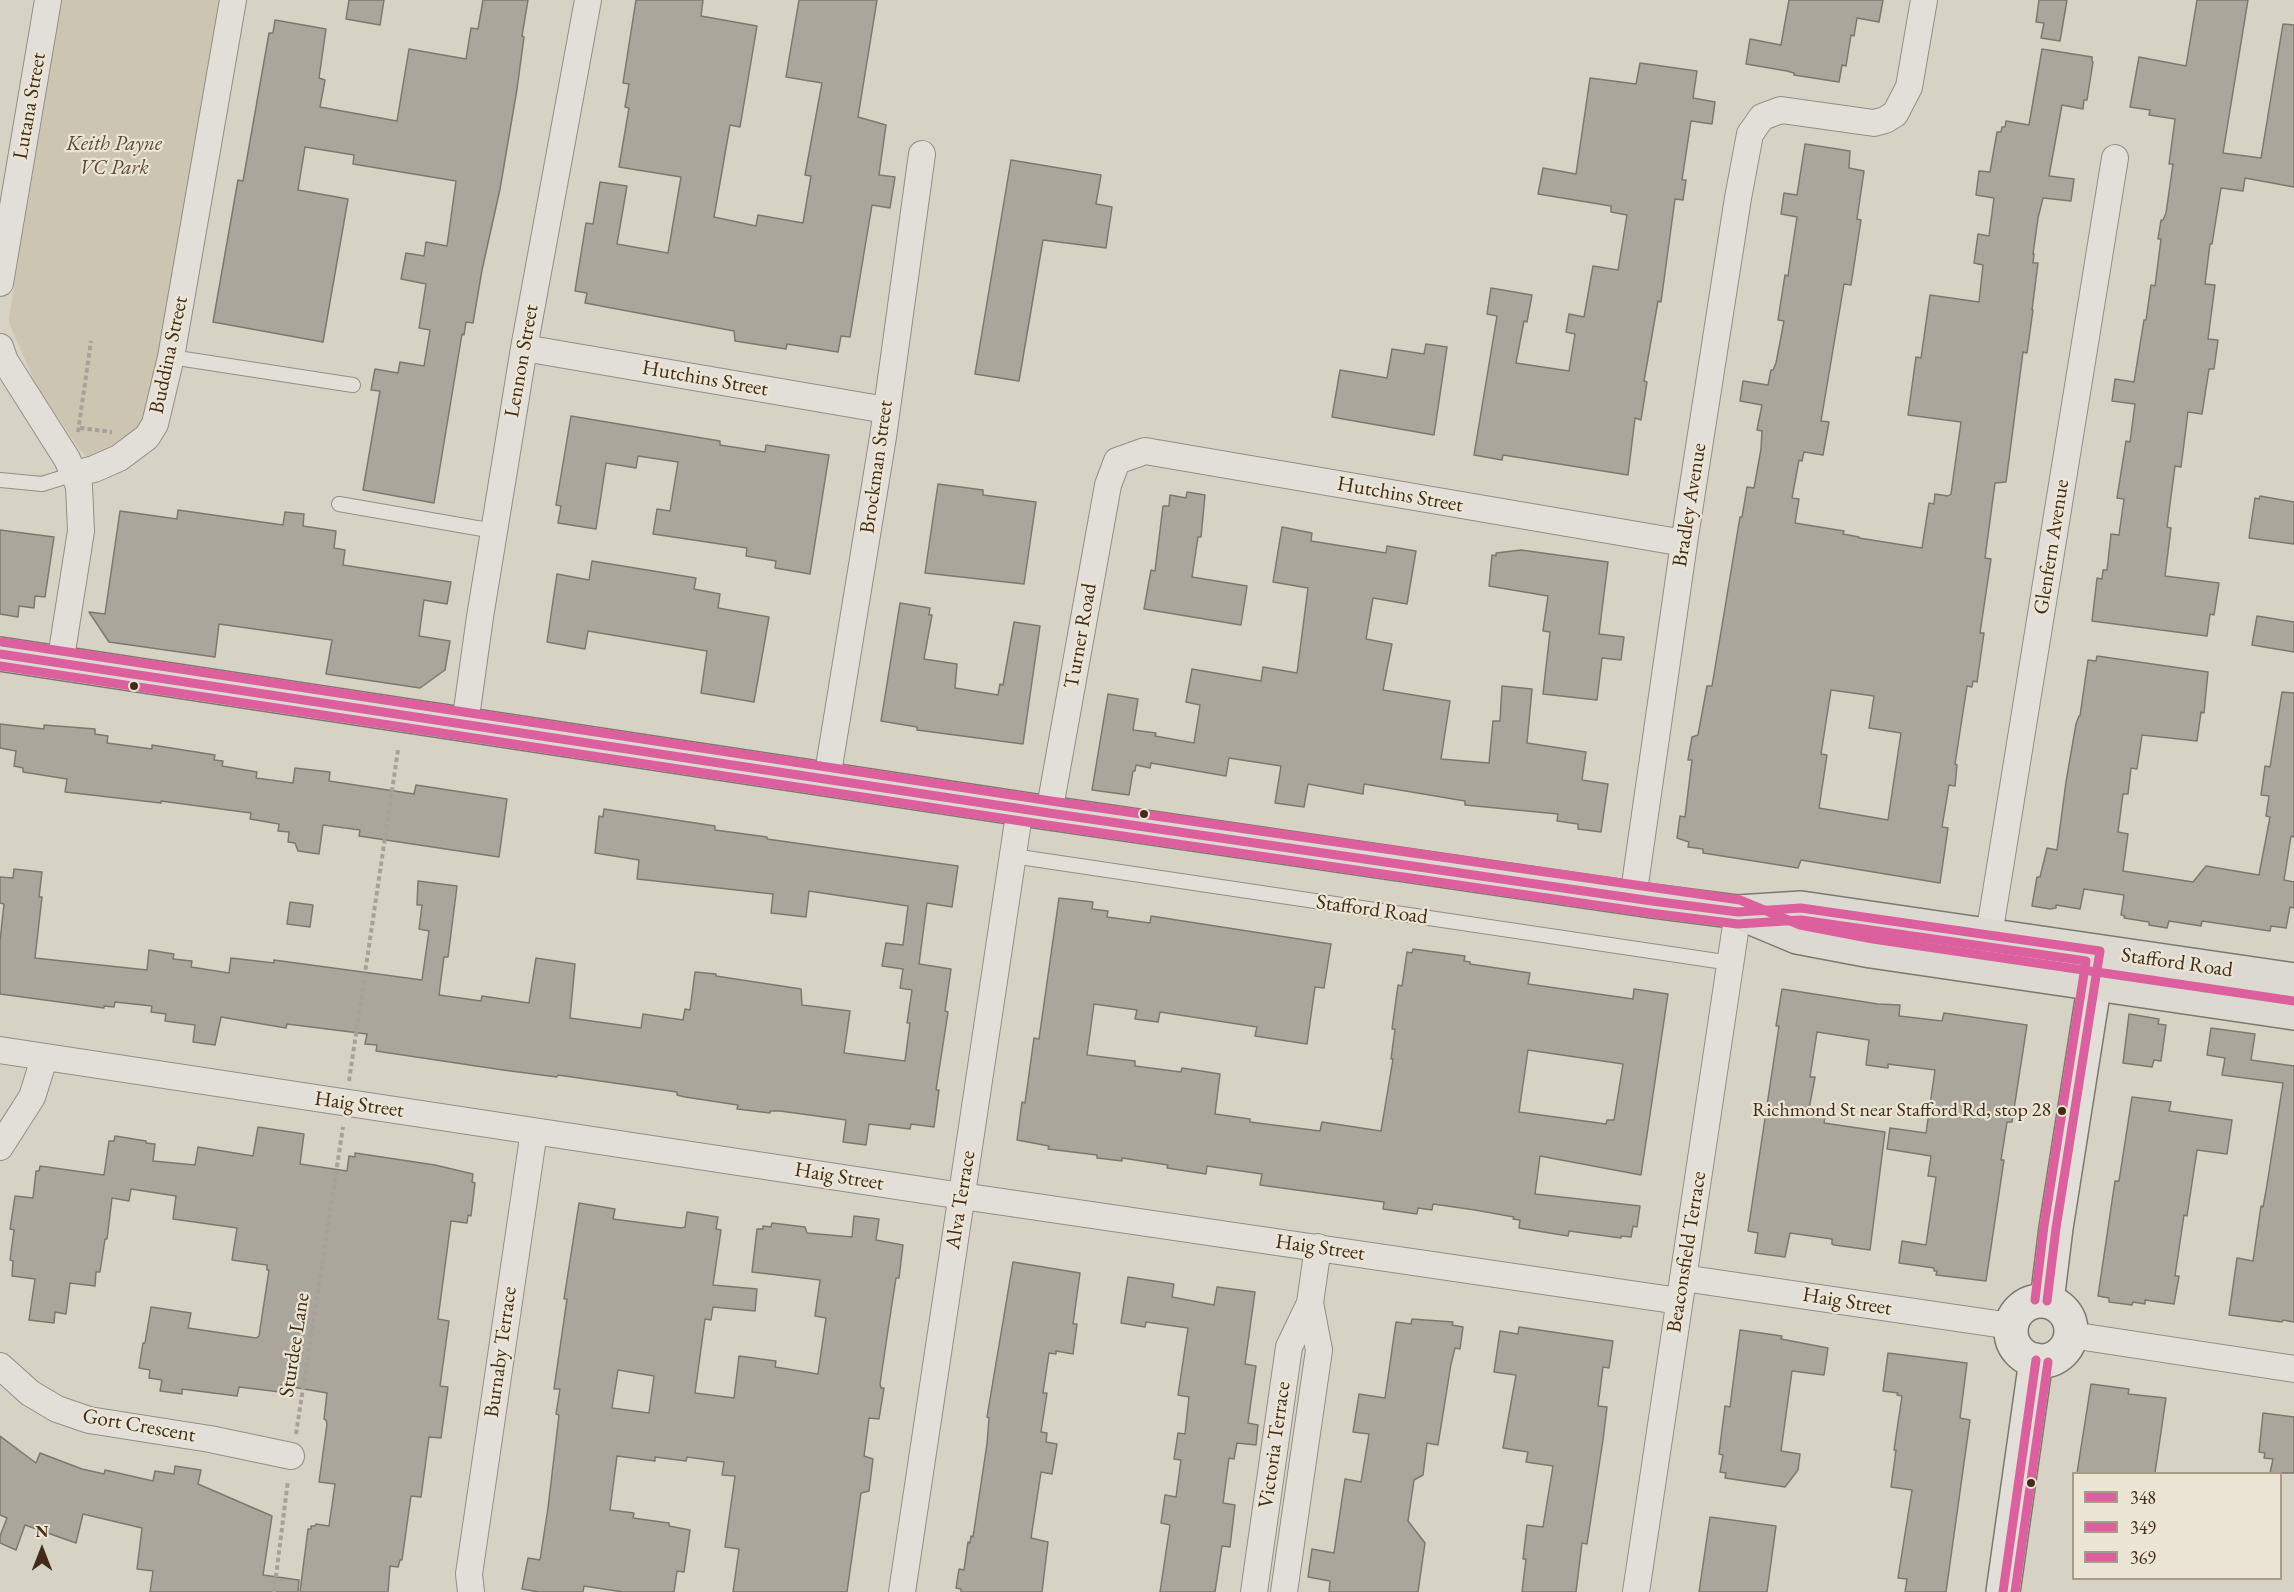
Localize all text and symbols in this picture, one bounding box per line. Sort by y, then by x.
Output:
street label: Lutana Street [8,51,52,161]
park label: Keith Payne VC Park [66,131,162,181]
street label: Buddina Street [144,294,194,416]
street label: Lennon Street [500,302,544,420]
street label: Hutchins Street [640,356,770,402]
street label: Brockman Street [855,399,899,535]
street label: Bradley Avenue [1668,441,1712,569]
street label: Hutchins Street [1335,472,1465,518]
street label: Glenfern Avenue [2029,478,2075,616]
street label: Turner Road [1059,581,1103,691]
unlabelled marker [128,680,140,692]
unlabelled marker [1138,808,1150,820]
street label: Stafford Road [1315,890,1429,930]
street label: Stafford Road [2120,943,2234,983]
street label: Haig Street [313,1086,405,1124]
place label: Richmond St near Stafford Rd, stop 28 [1752,1099,2051,1123]
marker: Richmond St near Stafford Rd, stop 28 [2056,1105,2068,1117]
street label: Alva Terrace [941,1149,981,1251]
street label: Haig Street [793,1158,885,1196]
street label: Beaconsfield Terrace [1662,1170,1712,1334]
street label: Haig Street [1274,1229,1366,1267]
street label: Haig Street [1801,1283,1893,1321]
street label: Burnaby Terrace [479,1285,523,1419]
street label: Sturdee Lane [274,1291,316,1399]
street label: Victoria Terrace [1254,1380,1296,1510]
street label: Gort Crescent [80,1404,198,1448]
legend [2072,1472,2282,1580]
unlabelled marker [2025,1477,2037,1489]
text: 348 [2130,1486,2156,1509]
text: 349 [2130,1516,2156,1539]
north arrow [12,1520,72,1580]
text: N [36,1521,48,1542]
text: 369 [2130,1546,2156,1569]

